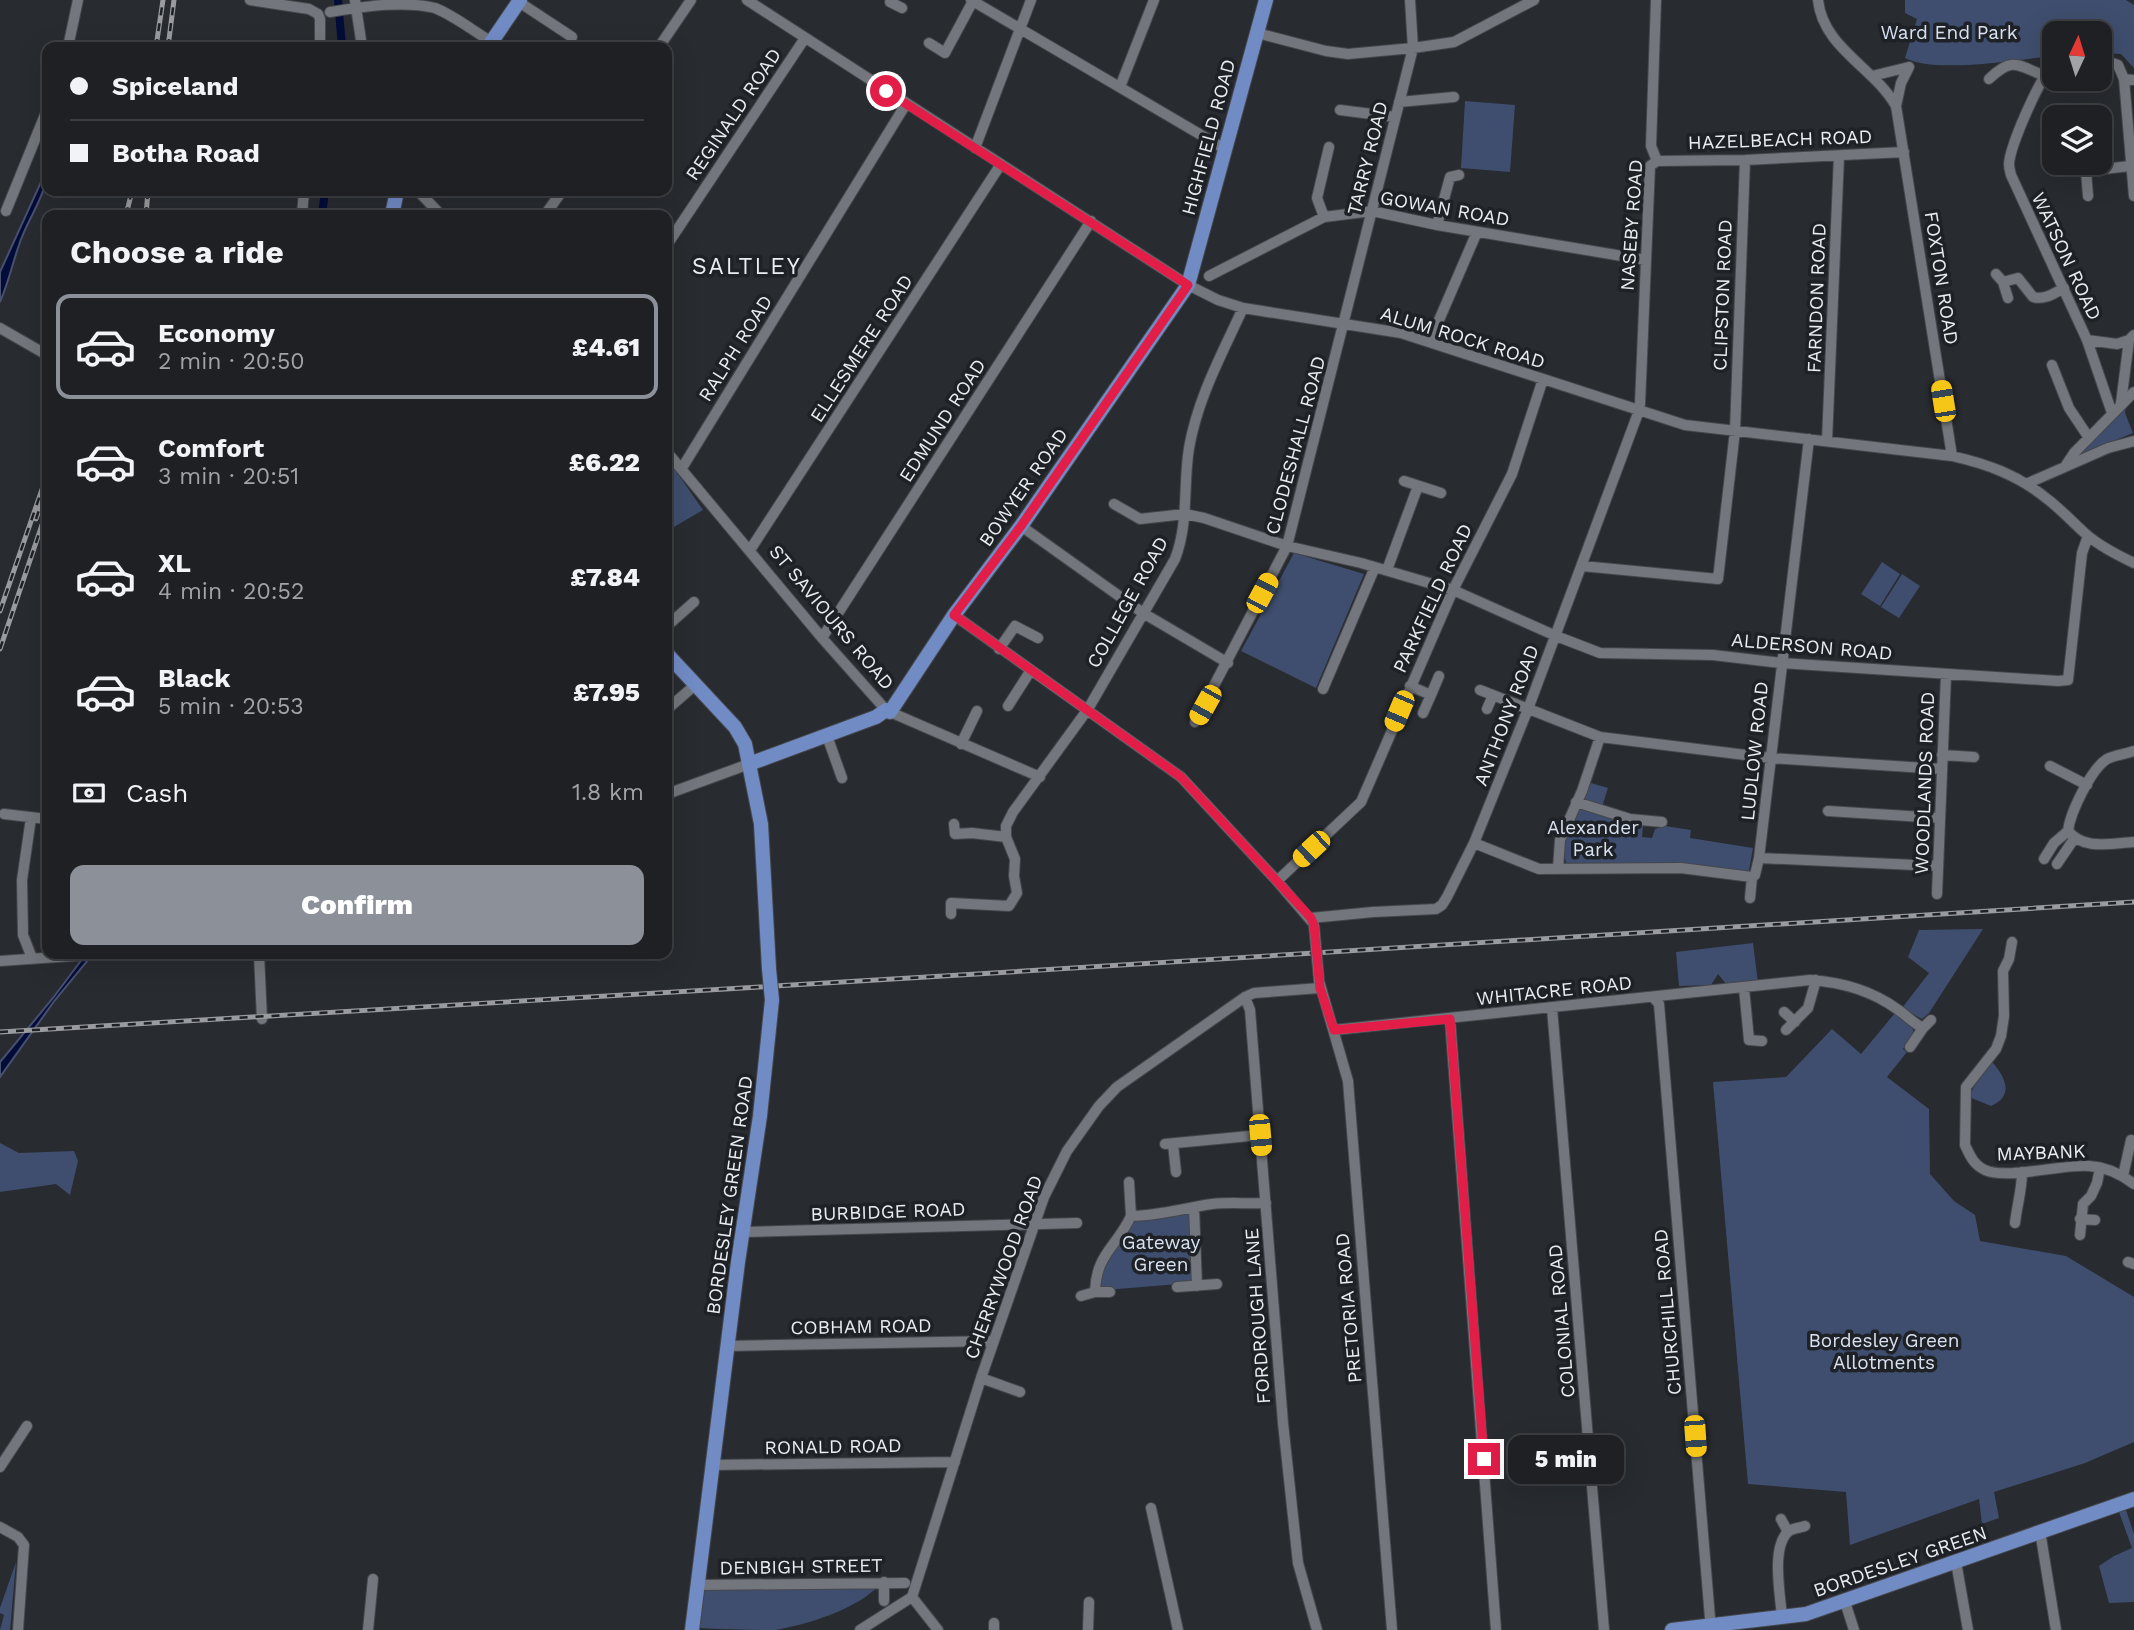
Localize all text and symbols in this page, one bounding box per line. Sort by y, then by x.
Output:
park label: Ward End Park [1880,21,2018,44]
north arrow [2042,21,2112,91]
map controls [2042,21,2112,175]
street label: REGINALD ROAD [681,44,786,185]
street label: HIGHFIELD ROAD [1177,57,1240,218]
text: Spiceland [112,71,239,101]
route start [870,75,902,107]
street label: TARRY ROAD [1342,99,1393,217]
button: layers [2042,105,2112,175]
street label: HAZELBEACH ROAD [1687,125,1873,154]
text: Botha Road [112,138,260,168]
street label: NASEBY ROAD [1615,159,1648,292]
street label: GOWAN ROAD [1378,186,1511,231]
street label: WATSON ROAD [2027,189,2106,324]
street label: FOXTON ROAD [1920,210,1963,346]
street label: CLIPSTON ROAD [1708,219,1737,371]
street label: FARNDON ROAD [1802,223,1831,374]
text: Choose a ride [70,233,284,271]
district label: SALTLEY [692,253,802,280]
street label: ELLESMERE ROAD [805,270,918,426]
street label: RALPH ROAD [694,291,777,406]
street label: ALUM ROCK ROAD [1378,302,1548,373]
icon: car [74,315,137,378]
text: Economy [158,318,275,348]
text: £4.61 [572,332,640,362]
text: 2 min · 20:50 [158,348,305,375]
street label: CLODESHALL ROAD [1261,353,1330,537]
street label: EDMUND ROAD [894,354,991,486]
car [1930,379,1957,423]
street label: BOWYER ROAD [974,424,1073,551]
icon: car [74,430,137,493]
text: Comfort [158,433,264,463]
text: £6.22 [569,447,640,477]
text: 3 min · 20:51 [158,463,299,490]
street label: PARKFIELD ROAD [1388,520,1477,676]
street label: COLLEGE ROAD [1082,533,1173,672]
street label: ST SAVIOURS ROAD [764,540,899,694]
icon: car [74,545,137,608]
text: XL [158,548,191,578]
text: £7.84 [570,562,640,592]
car [1243,570,1282,616]
text: 4 min · 20:52 [158,578,304,605]
street label: ALDERSON ROAD [1730,628,1894,665]
street label: ANTHONY ROAD [1469,641,1544,789]
icon: car [74,660,137,723]
text: Black [158,663,230,693]
text: £7.95 [573,677,640,707]
street label: LUDLOW ROAD [1736,680,1773,822]
car [1186,682,1225,728]
car [1382,688,1417,734]
street label: WOODLANDS ROAD [1910,691,1939,875]
text: 5 min · 20:53 [158,693,304,720]
icon: cash [70,774,108,812]
text: Cash [126,778,188,808]
text: 1.8 km [572,779,644,806]
park label: Alexander Park [1547,816,1639,861]
car [1289,827,1334,871]
button: Confirm [70,865,644,945]
street label: WHITACRE ROAD [1475,971,1633,1010]
street label: BORDESLEY GREEN ROAD [701,1074,758,1316]
car [1248,1113,1273,1157]
street label: MAYBANK [1996,1139,2086,1166]
street label: CHERRYWOOD ROAD [959,1172,1047,1362]
street label: BURBIDGE ROAD [810,1197,966,1226]
street label: FORDROUGH LANE [1240,1227,1275,1405]
street label: CHURCHILL ROAD [1649,1228,1686,1396]
park label: Gateway Green [1122,1231,1200,1276]
street label: PRETORIA ROAD [1330,1232,1367,1384]
street label: COLONIAL ROAD [1543,1243,1580,1399]
street label: COBHAM ROAD [790,1314,932,1339]
park label: Bordesley Green Allotments [1808,1329,1960,1374]
car [1684,1414,1707,1458]
street label: RONALD ROAD [764,1434,902,1459]
callout: 5 min [1508,1434,1624,1484]
route end [1468,1443,1500,1475]
text: 5 min [1535,1446,1597,1473]
street label: BORDESLEY GREEN [1810,1521,1990,1602]
street label: DENBIGH STREET [719,1554,883,1579]

